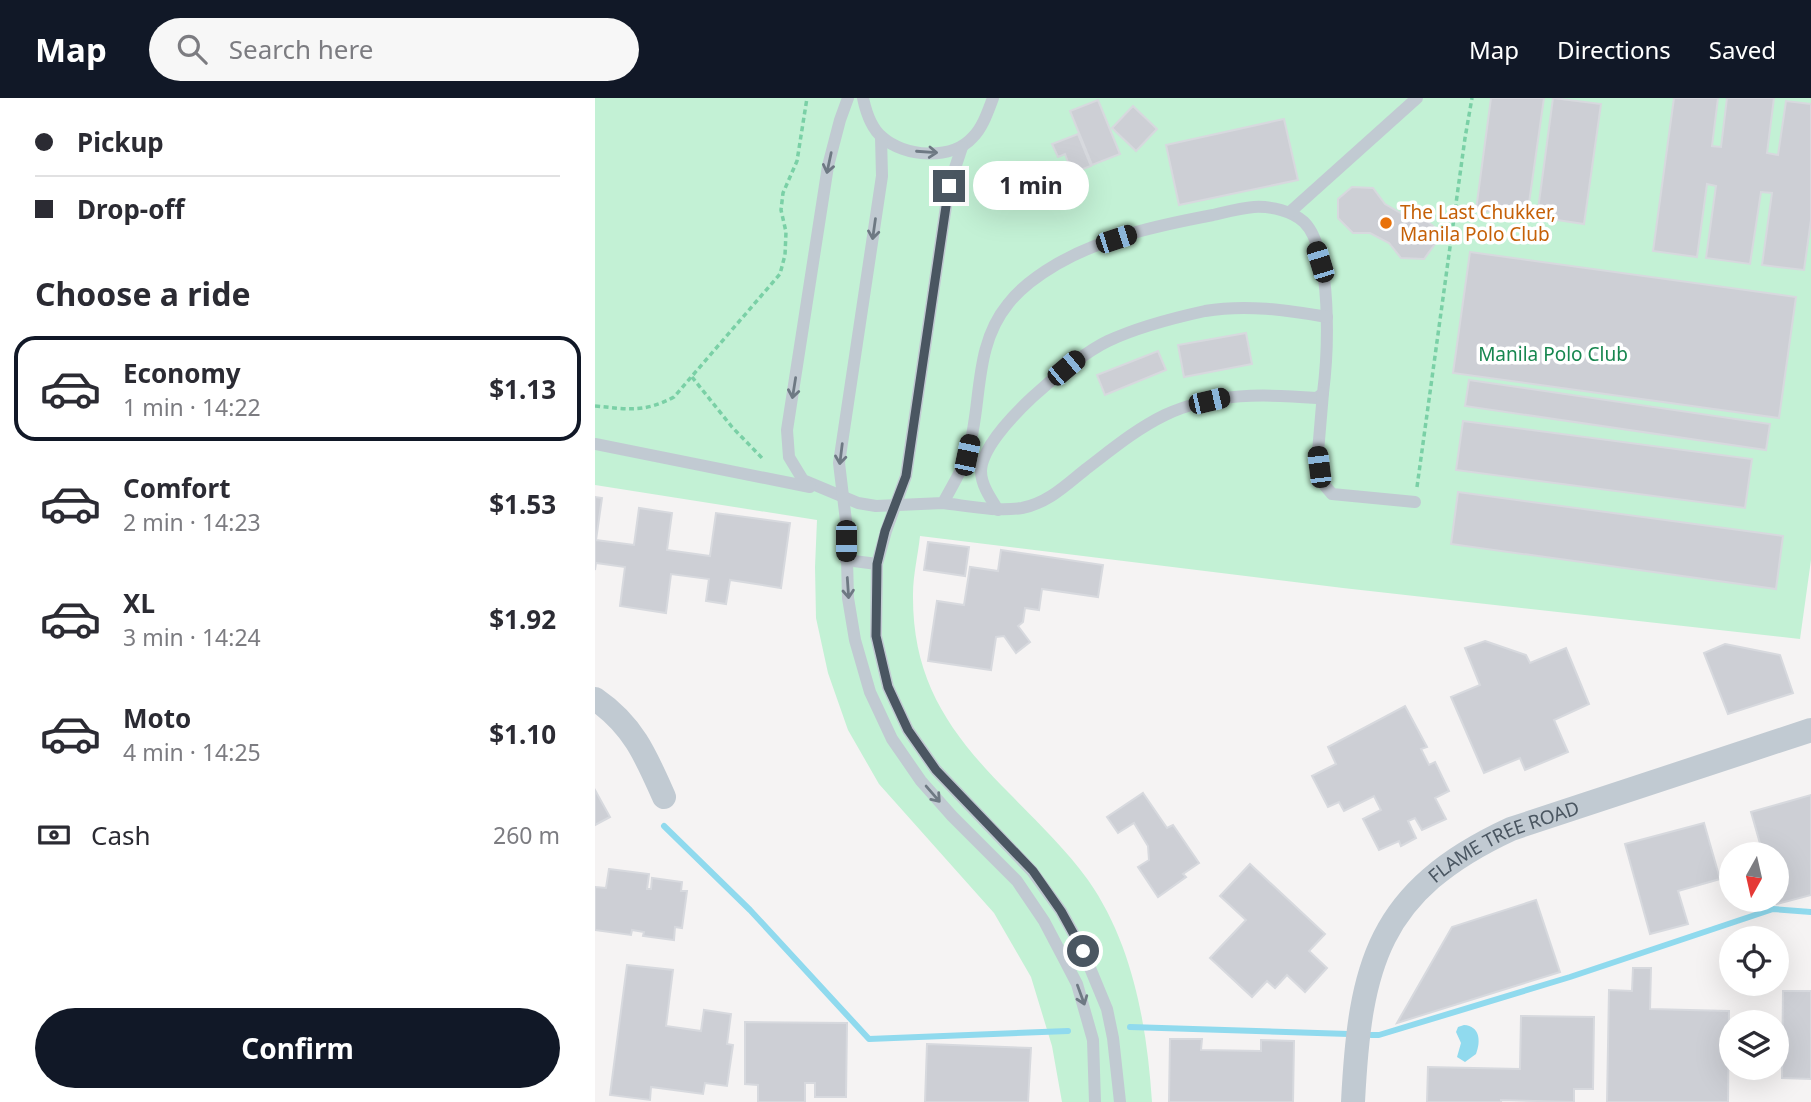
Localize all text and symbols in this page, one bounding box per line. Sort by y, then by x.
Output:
search box [149,18,639,81]
text: Map [35,27,107,72]
icon: search [173,30,211,68]
text: Search here [229,31,373,67]
text: Map [1469,33,1519,66]
text: Directions [1557,33,1671,66]
text: Saved [1709,33,1776,66]
text: Pickup [77,124,164,160]
one-way arrow [915,146,937,159]
one-way arrow [822,151,836,174]
callout: 1 min [973,162,1089,210]
text: 1 min [999,169,1063,201]
route end [933,170,965,202]
text: Drop-off [77,191,184,227]
place label: The Last Chukker, Manila Polo Club [1400,199,1556,247]
marker: The Last Chukker, Manila Polo Club [1378,215,1394,231]
one-way arrow [867,217,880,240]
car [1093,223,1140,255]
car [1304,239,1337,285]
text: Choose a ride [35,272,251,315]
park label: Manila Polo Club [1478,341,1628,367]
car [1044,346,1089,390]
text: Economy [123,355,241,391]
icon: car [39,357,102,420]
text: $1.13 [489,371,556,407]
one-way arrow [787,376,800,399]
car [1187,386,1232,416]
text: 1 min · 14:22 [123,391,261,423]
car [953,432,982,478]
one-way arrow [835,442,848,465]
car [1307,445,1332,489]
text: Comfort [123,470,231,506]
icon: car [39,472,102,535]
text: $1.53 [489,486,556,522]
text: 2 min · 14:23 [123,506,261,538]
car [836,520,857,562]
one-way arrow [842,576,855,599]
text: XL [123,585,155,621]
icon: car [39,587,102,650]
text: $1.92 [489,601,556,637]
text: 3 min · 14:24 [123,621,261,653]
text: Moto [123,700,191,736]
icon: car [39,702,102,765]
text: $1.10 [489,716,556,752]
text: 4 min · 14:25 [123,736,261,768]
one-way arrow [925,785,941,803]
street label: FLAME TREE ROAD [1422,794,1583,889]
icon: cash [35,816,73,854]
text: Cash [91,817,151,853]
text: 260 m [493,819,560,851]
north arrow [1719,842,1789,912]
map controls [1719,842,1789,1080]
button: locate [1719,926,1789,996]
route start [1067,935,1099,967]
one-way arrow [1076,984,1088,1006]
button: Confirm [35,1008,560,1088]
button: layers [1719,1010,1789,1080]

